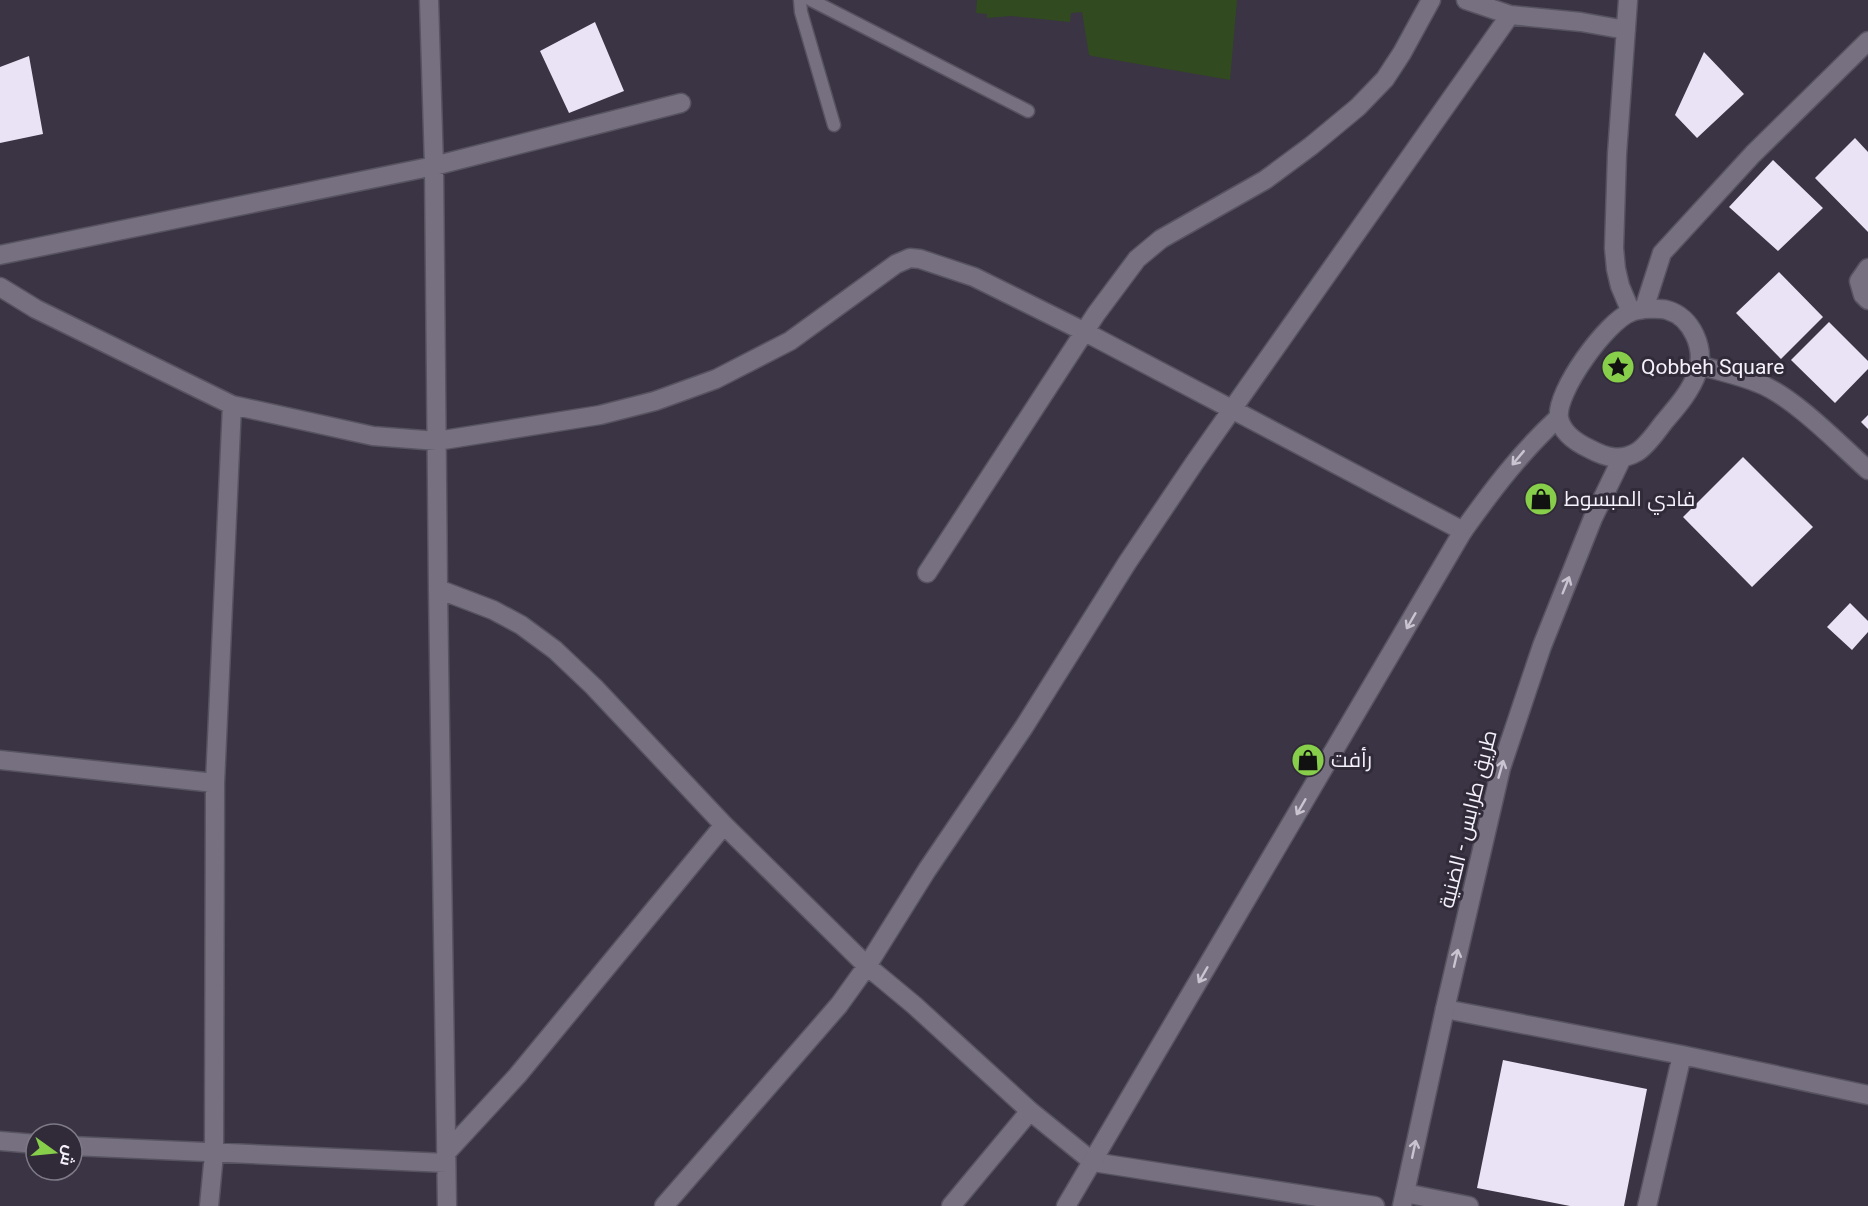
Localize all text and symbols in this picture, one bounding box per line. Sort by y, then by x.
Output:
place icon: Qobbeh Square [1600,349,1636,385]
place label: Qobbeh Square [1641,355,1784,379]
one-way arrow [1511,450,1524,466]
shop icon: فادي المبسوط [1523,481,1559,517]
place label: فادي المبسوط [1564,487,1695,515]
one-way arrow [1561,576,1572,595]
one-way arrow [1404,612,1416,629]
street label: طريق طرابس - الضنية [1434,728,1503,911]
shop icon: رأفت [1290,742,1326,778]
place label: رأفت [1331,747,1372,772]
one-way arrow [1496,760,1508,779]
one-way arrow [1295,798,1307,815]
one-way arrow [1451,949,1463,968]
one-way arrow [1197,966,1209,983]
north arrow [24,1122,84,1182]
one-way arrow [1409,1140,1421,1159]
text: ش [56,1143,80,1168]

